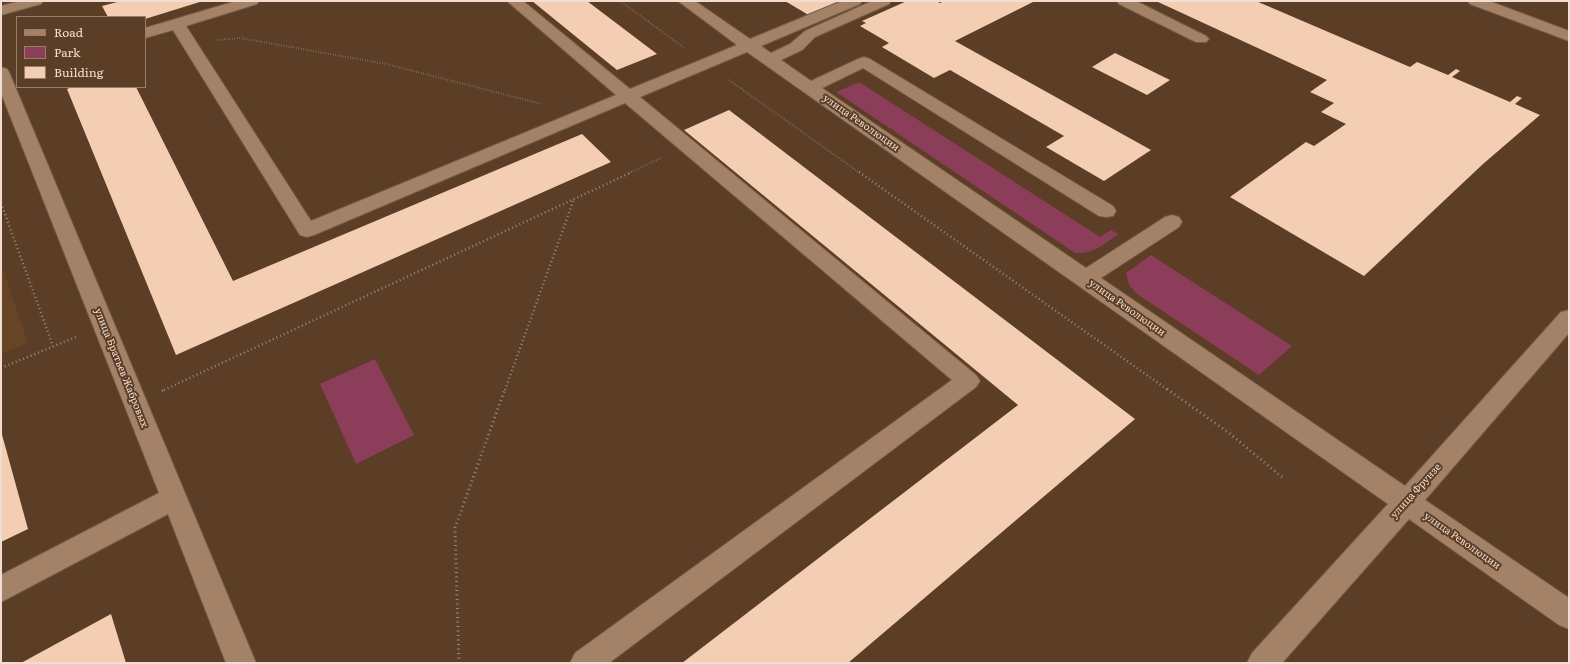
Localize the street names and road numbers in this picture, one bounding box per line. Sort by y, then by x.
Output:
street label: улица Революции [821,92,901,154]
street label: улица Революции [1087,277,1167,339]
street label: улица Братьев Жабровых [92,307,150,429]
street label: улица Фрунзе [1388,461,1444,521]
street label: улица Революции [1422,510,1502,572]

